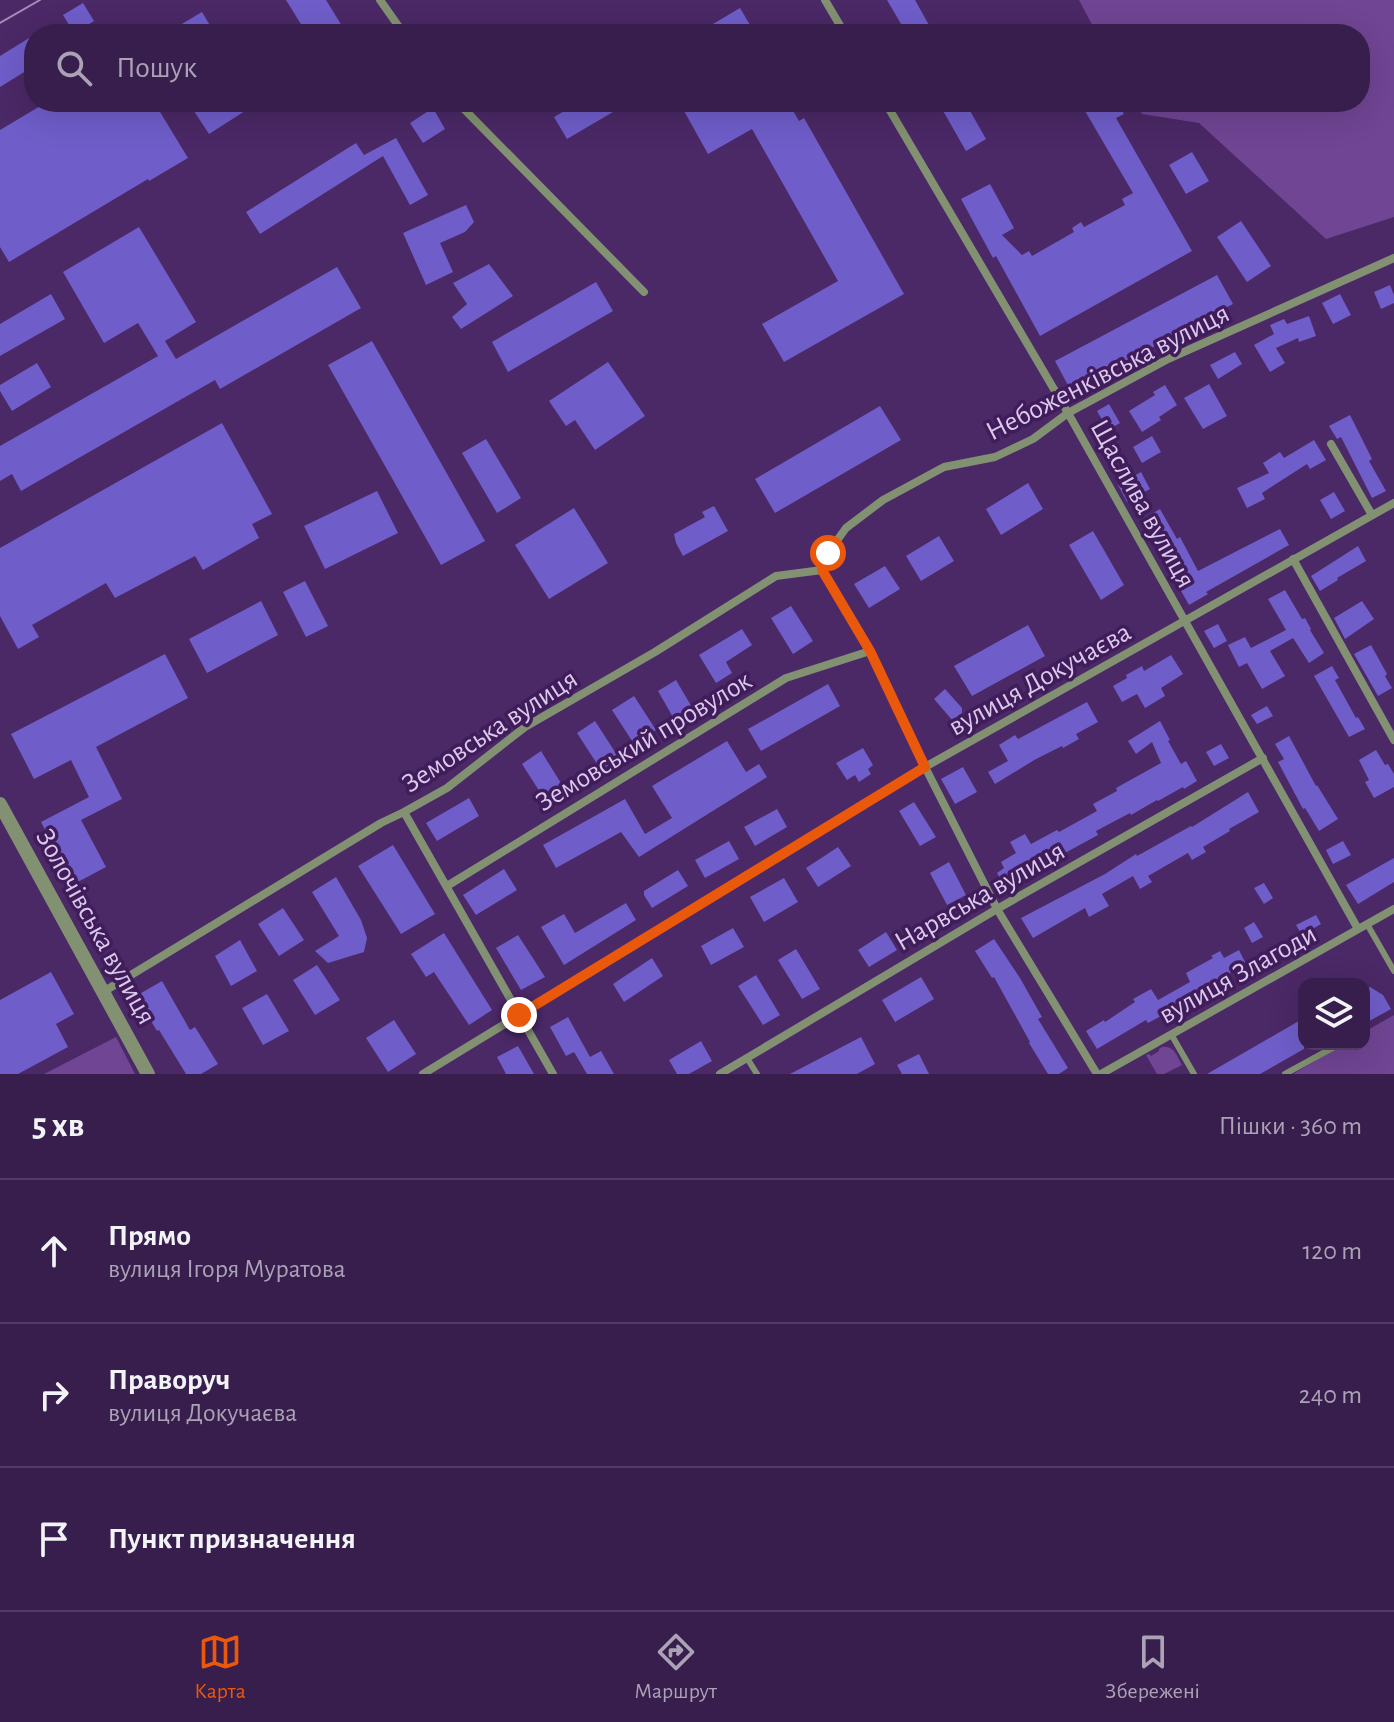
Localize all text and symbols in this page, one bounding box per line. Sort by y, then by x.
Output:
search box [24,24,1370,112]
icon: search [52,46,96,90]
text: Пошук [116,53,197,83]
street label: Небоженківська вулиця [982,299,1234,446]
street label: Щаслива вулиця [1084,415,1200,593]
route start [810,535,846,571]
street label: вулиця Докучаєва [944,618,1136,741]
street label: Земовська вулиця [397,665,583,799]
street label: Земовський провулок [531,666,757,817]
street label: Золочівська вулиця [30,825,160,1029]
street label: Нарвська вулиця [890,837,1070,957]
street label: вулиця Злагоди [1155,920,1321,1029]
map controls [1298,978,1370,1050]
button: layers [1298,978,1370,1050]
route end [501,997,537,1033]
text: 5 хв [32,1109,84,1143]
text: Пішки · 360 m [1219,1113,1362,1139]
text: Прямо [108,1221,191,1251]
icon: ahead [32,1229,76,1273]
text: 120 m [1302,1238,1362,1264]
text: вулиця Ігоря Муратова [108,1256,346,1282]
text: Праворуч [108,1365,230,1395]
icon: right [32,1373,76,1417]
text: 240 m [1299,1382,1362,1408]
text: вулиця Докучаєва [108,1400,297,1426]
icon: arrive [32,1517,76,1561]
text: Пункт призначення [108,1524,356,1554]
tab: Карта [194,1630,246,1704]
tab: Маршрут [634,1630,717,1704]
tab: Збережені [1105,1630,1200,1704]

